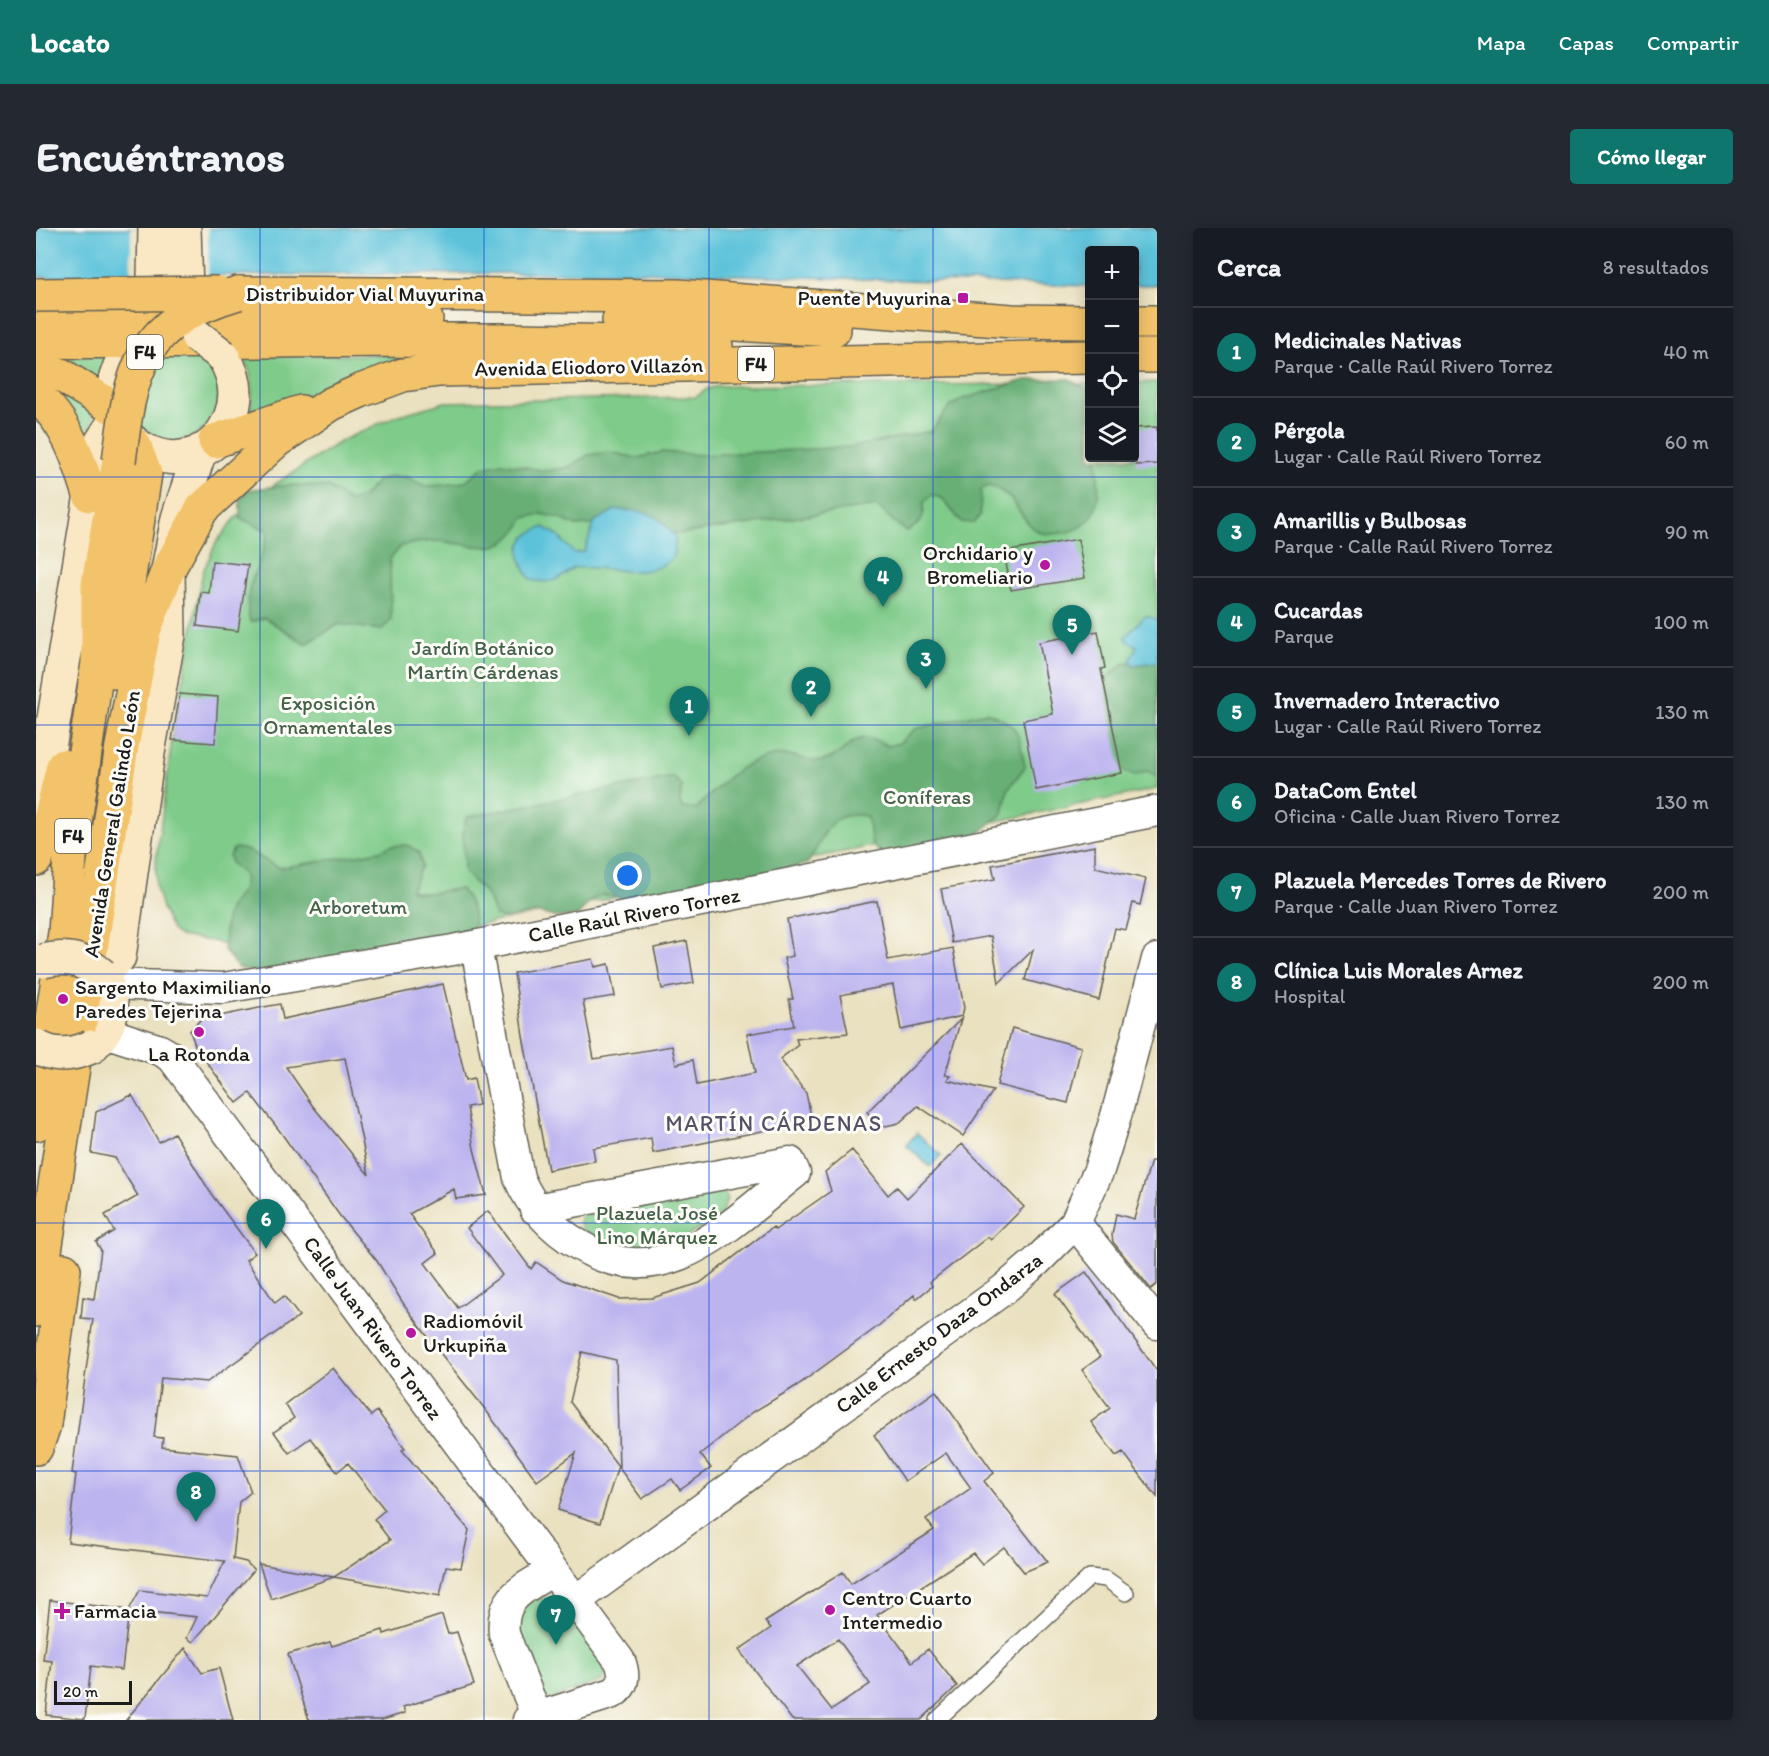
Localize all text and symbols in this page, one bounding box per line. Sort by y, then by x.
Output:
text: Locato [30,25,110,59]
text: Mapa [1477,30,1526,55]
text: Capas [1559,30,1614,55]
text: Compartir [1647,30,1739,55]
button: Cómo llegar [1570,129,1733,184]
text: Encuéntranos [36,131,285,182]
map controls [1085,246,1139,462]
button: + [1085,246,1139,300]
text: Cerca [1217,251,1281,283]
text: 8 resultados [1603,255,1709,279]
street label: Distribuidor Vial Muyurina [246,281,484,306]
place label: Puente Muyurina [798,285,951,310]
marker: Puente Muyurina [956,291,970,305]
button: − [1085,300,1139,354]
text: Medicinales Nativas [1274,327,1462,354]
road number: F4 [127,335,163,369]
text: 1 [1232,340,1241,364]
text: 40 m [1663,340,1709,364]
road number: F4 [738,347,774,381]
street label: Avenida Eliodoro Villazón [474,352,704,381]
button: locate [1085,354,1139,408]
text: Parque · Calle Raúl Rivero Torrez [1274,354,1553,378]
button: layers [1085,408,1139,462]
text: Pérgola [1274,417,1345,444]
text: 2 [1231,430,1242,454]
text: 60 m [1665,430,1709,454]
text: Lugar · Calle Raúl Rivero Torrez [1274,444,1541,468]
text: Amarillis y Bulbosas [1274,507,1466,534]
text: 3 [1231,520,1242,544]
text: 90 m [1665,520,1709,544]
text: Parque · Calle Raúl Rivero Torrez [1274,534,1553,558]
place label: Orchidario y Bromeliario [923,540,1033,589]
pin: 4 [864,558,902,607]
marker: Orchidario y Bromeliario [1038,558,1052,572]
text: Cucardas [1274,597,1363,624]
pin: 5 [1052,606,1092,655]
text: 4 [1230,610,1243,634]
text: 100 m [1654,610,1709,634]
text: Parque [1274,624,1334,648]
park label: Jardín Botánico Martín Cárdenas [407,635,559,684]
pin: 3 [906,640,946,689]
pin: 2 [792,668,830,717]
pin: 1 [670,686,708,736]
text: Invernadero Interactivo [1274,687,1500,714]
street label: Avenida General Galindo León [78,688,145,959]
park label: Exposición Ornamentales [263,690,393,739]
text: 5 [1231,700,1242,724]
text: 130 m [1655,700,1709,724]
text: Lugar · Calle Raúl Rivero Torrez [1274,714,1541,738]
text: DataCom Entel [1274,777,1417,804]
park label: Coníferas [883,784,971,809]
text: 6 [1231,790,1242,814]
text: 130 m [1655,790,1709,814]
text: Oficina · Calle Juan Rivero Torrez [1274,804,1560,828]
road number: F4 [55,819,91,853]
your location [613,861,642,890]
text: Plazuela Mercedes Torres de Rivero [1274,867,1607,894]
text: 7 [1232,880,1241,904]
text: 200 m [1653,880,1709,904]
street label: Calle Raúl Rivero Torrez [526,882,742,947]
park label: Arboretum [309,894,407,919]
text: Parque · Calle Juan Rivero Torrez [1274,894,1558,918]
text: Clínica Luis Morales Arnez [1274,957,1523,984]
text: 8 [1231,970,1242,994]
text: 200 m [1653,970,1709,994]
place label: Sargento Maximiliano Paredes Tejerina [75,974,271,1023]
text: Hospital [1274,984,1346,1008]
marker: Sargento Maximiliano Paredes Tejerina [56,992,70,1006]
marker: La Rotonda [192,1025,206,1039]
place label: La Rotonda [148,1041,250,1066]
district label: MARTÍN CÁRDENAS [665,1110,883,1137]
pin: 6 [246,1200,286,1249]
park label: Plazuela José Lino Márquez [596,1200,718,1249]
street label: Calle Juan Rivero Torrez [299,1231,449,1425]
street label: Calle Ernesto Daza Ondarza [830,1247,1047,1418]
place label: Radiomóvil Urkupiña [423,1308,523,1357]
marker: Radiomóvil Urkupiña [404,1326,418,1340]
pin: 8 [176,1472,216,1522]
place label: Centro Cuarto Intermedio [842,1585,972,1634]
pin: 7 [536,1596,576,1645]
place label: Farmacia [74,1598,157,1623]
marker: Centro Cuarto Intermedio [823,1603,837,1617]
marker: Farmacia [55,1604,69,1618]
scale bar [54,1678,132,1706]
text: 20 m [63,1682,98,1701]

